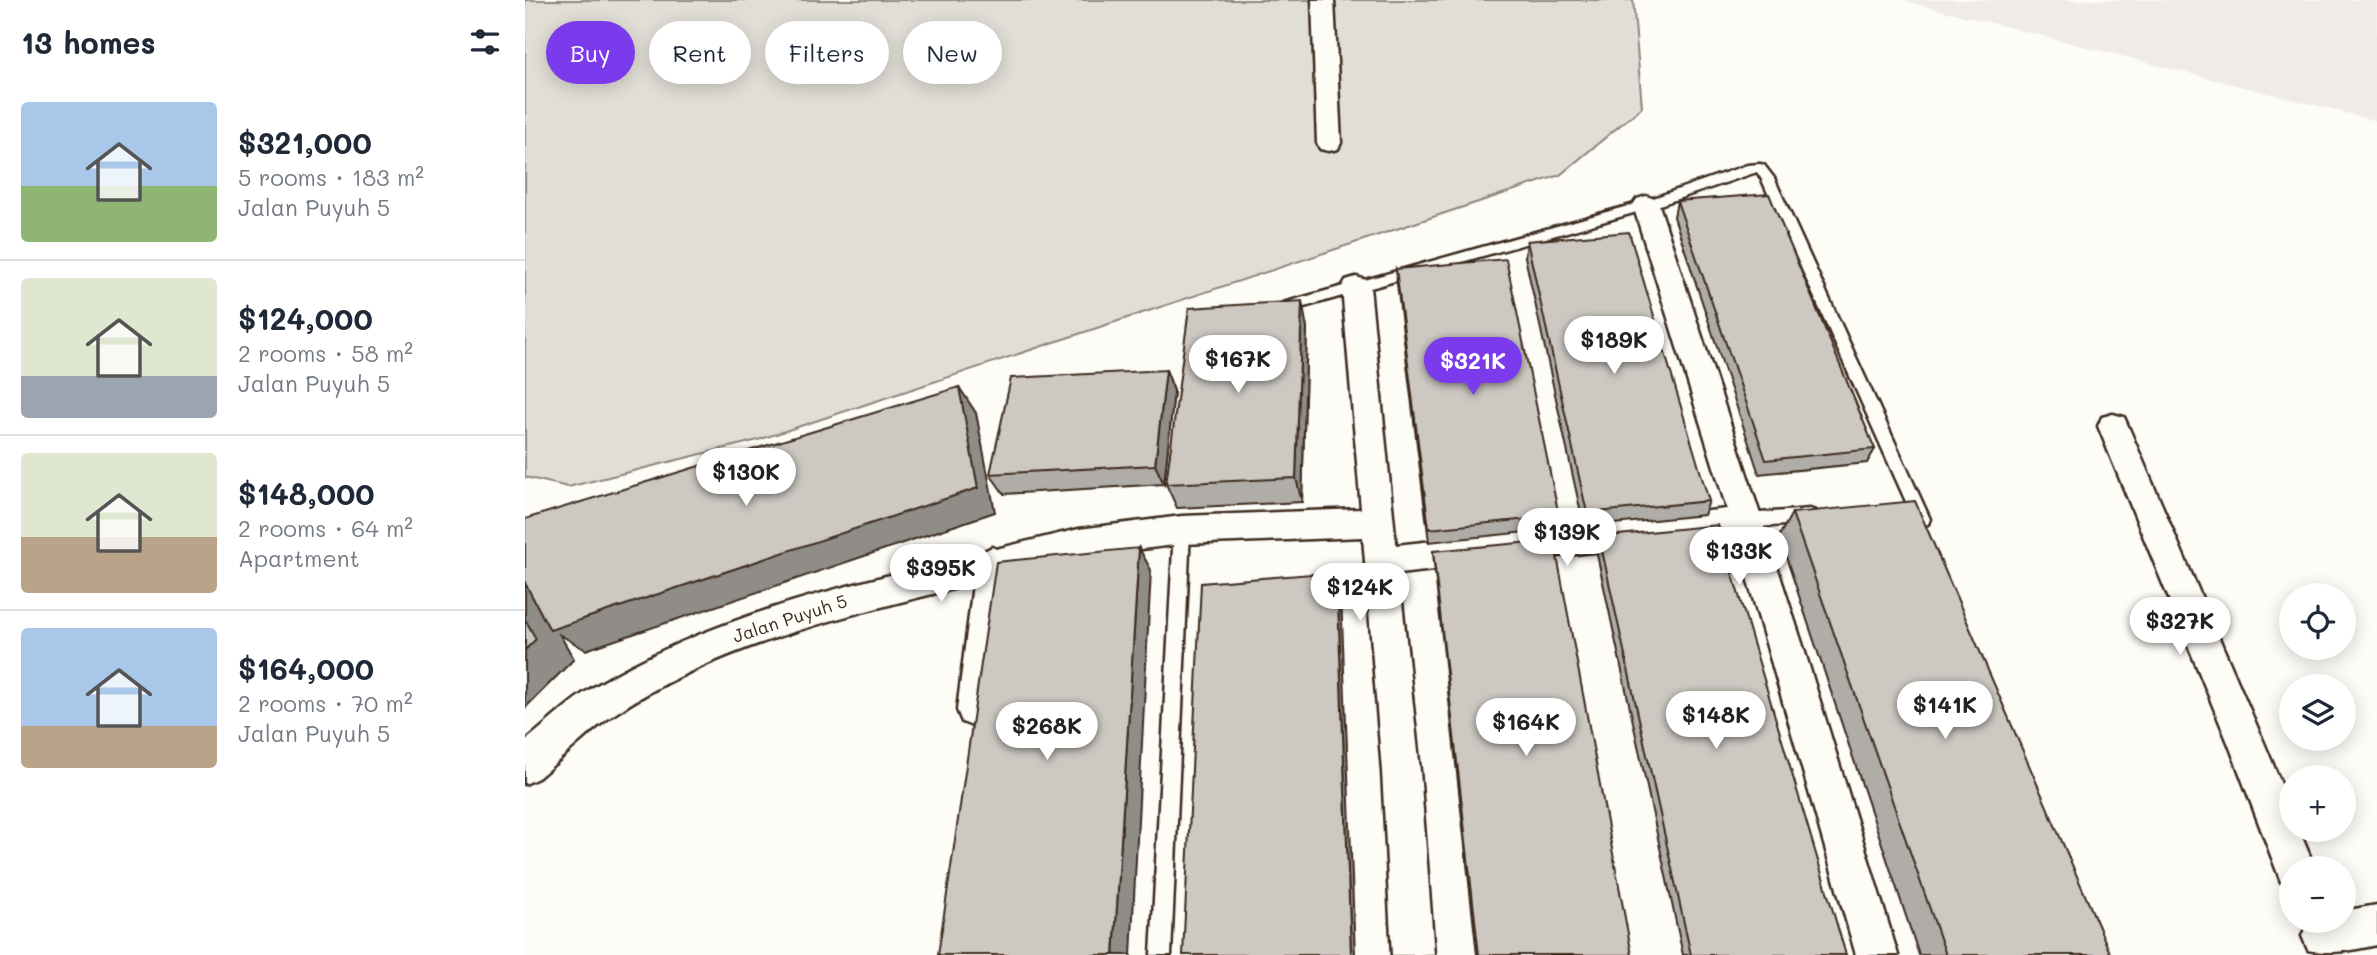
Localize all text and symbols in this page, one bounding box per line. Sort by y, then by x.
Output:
chip: Buy [546,21,635,84]
chip: Rent [649,21,751,84]
chip: Filters [765,21,889,84]
chip: New [903,21,1002,84]
text: 13 homes [21,22,156,62]
icon: filters [466,23,504,61]
text: $321,000 [238,122,372,162]
icon: home [77,130,161,214]
text: 5 rooms · 183 m² [238,162,424,192]
text: Jalan Puyuh 5 [238,192,390,222]
text: $124,000 [238,298,373,338]
icon: home [77,306,161,390]
pin: $189K [1565,316,1663,376]
text: $189K [1580,324,1648,354]
pin: $167K [1189,336,1287,395]
text: 2 rooms · 58 m² [238,338,413,368]
pin: $321K [1424,338,1522,397]
text: $167K [1205,343,1271,373]
text: $321K [1440,345,1506,375]
text: Jalan Puyuh 5 [238,368,390,398]
pin: $130K [697,448,795,508]
text: $130K [712,456,780,486]
text: $148,000 [238,473,375,513]
icon: home [77,481,161,565]
pin: $139K [1518,508,1616,568]
text: 2 rooms · 64 m² [238,513,413,543]
text: $139K [1533,516,1601,546]
pin: $133K [1690,528,1788,587]
text: $133K [1705,535,1773,565]
text: Apartment [238,543,360,573]
pin: $395K [892,544,990,604]
text: $395K [906,552,976,582]
pin: $124K [1311,564,1409,623]
text: $124K [1327,571,1393,601]
map controls [2279,583,2356,933]
button: locate [2279,583,2356,660]
street label: Jalan Puyuh 5 [729,588,850,648]
pin: $327K [2131,598,2229,657]
text: $327K [2146,605,2214,635]
text: $164,000 [238,648,374,688]
icon: home [77,656,161,740]
button: layers [2279,674,2356,751]
pin: $141K [1896,682,1994,741]
text: 2 rooms · 70 m² [238,688,413,718]
text: $141K [1913,689,1977,719]
pin: $148K [1667,692,1765,751]
pin: $164K [1477,698,1575,758]
text: $148K [1682,699,1750,729]
pin: $268K [998,702,1096,762]
text: $164K [1492,706,1560,736]
text: $268K [1012,710,1082,740]
text: Jalan Puyuh 5 [238,718,390,748]
button: + [2279,765,2356,842]
button: − [2279,856,2356,933]

